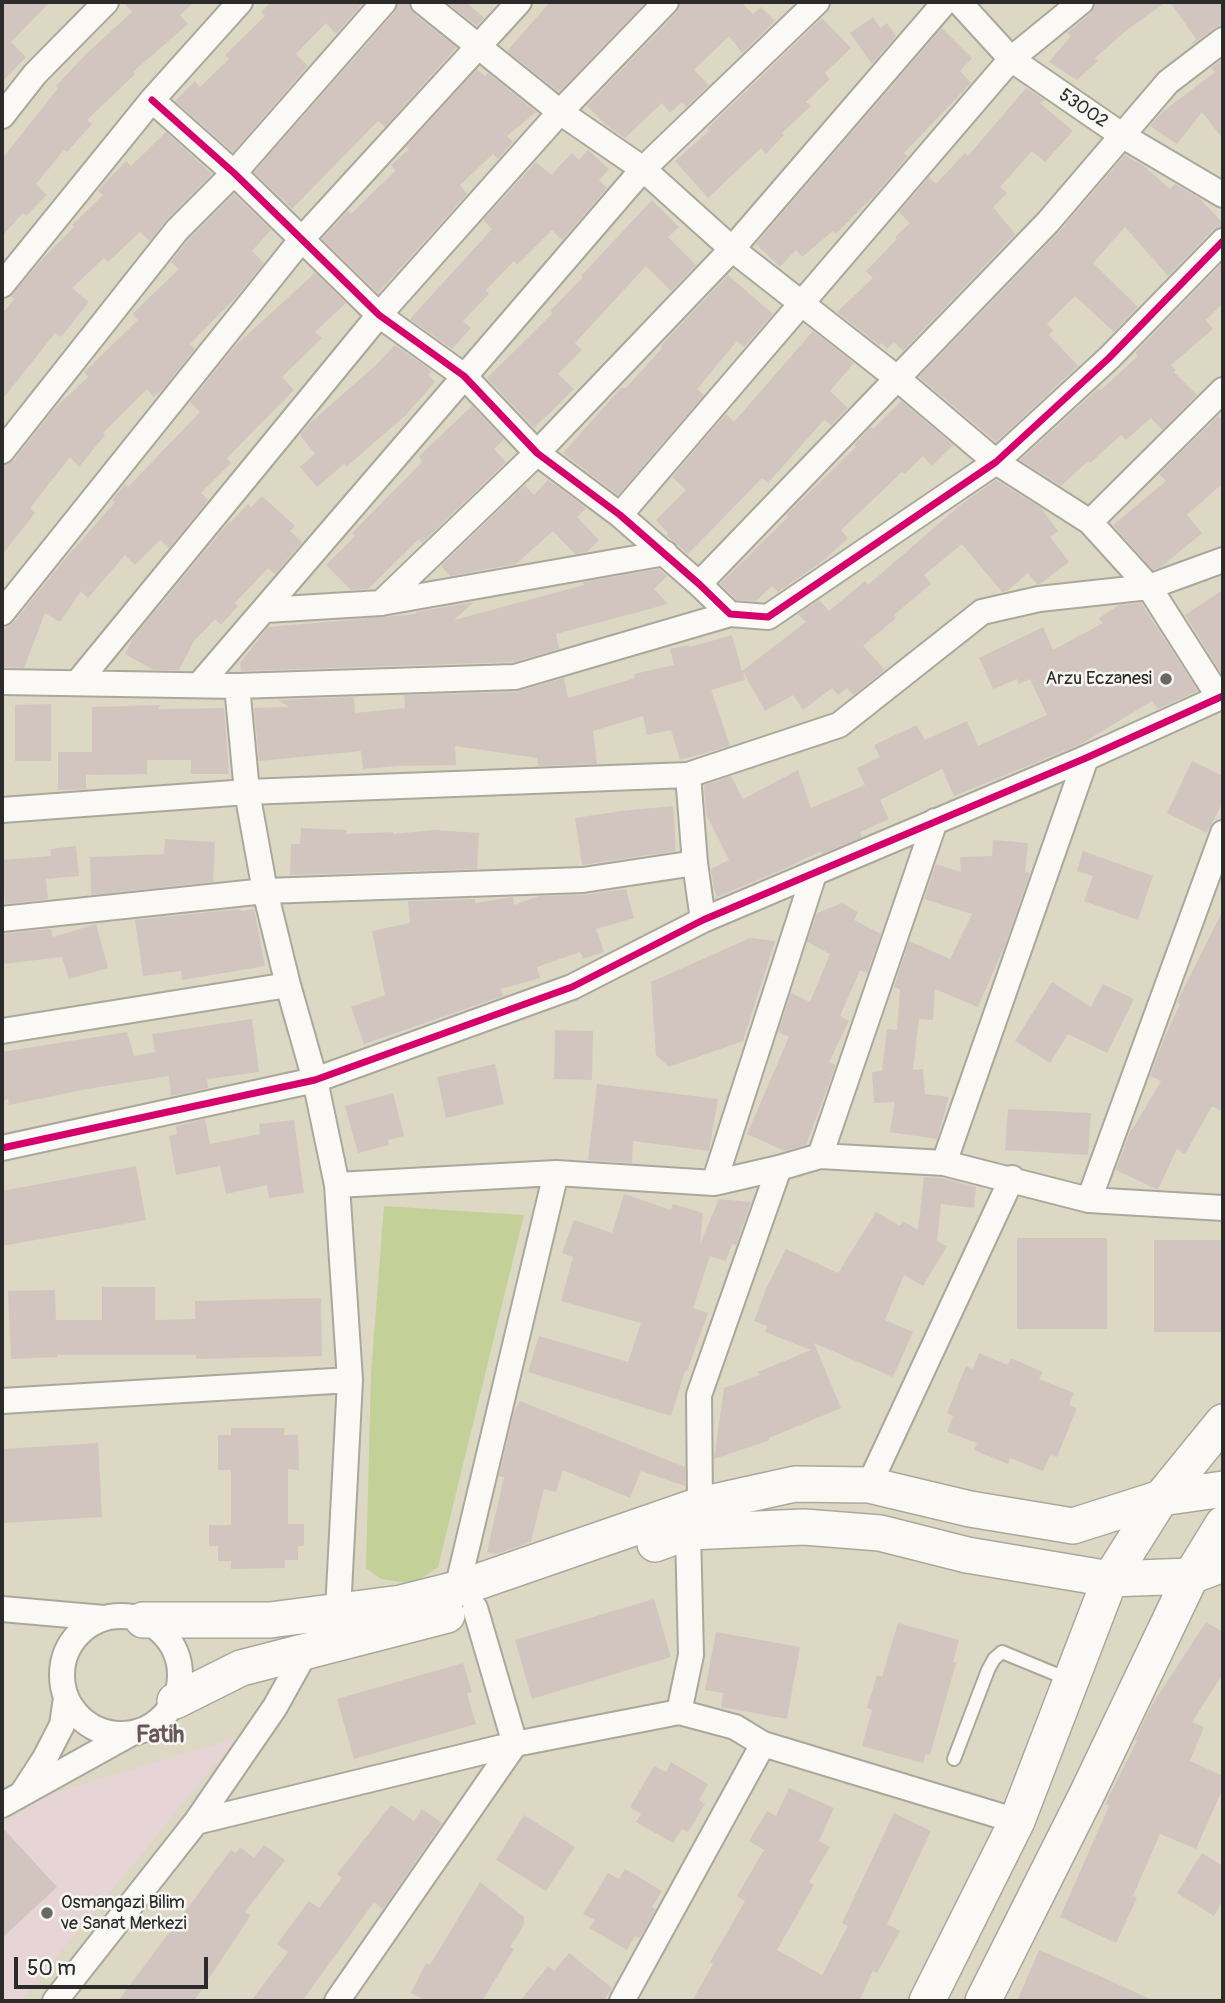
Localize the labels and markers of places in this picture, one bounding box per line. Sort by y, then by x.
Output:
place label: Arzu Eczanesi [1046,668,1152,690]
marker: Arzu Eczanesi [1158,671,1174,687]
place label: Osmangazi Bilim ve Sanat Merkezi [61,1892,187,1934]
marker: Osmangazi Bilim ve Sanat Merkezi [39,1905,55,1921]

